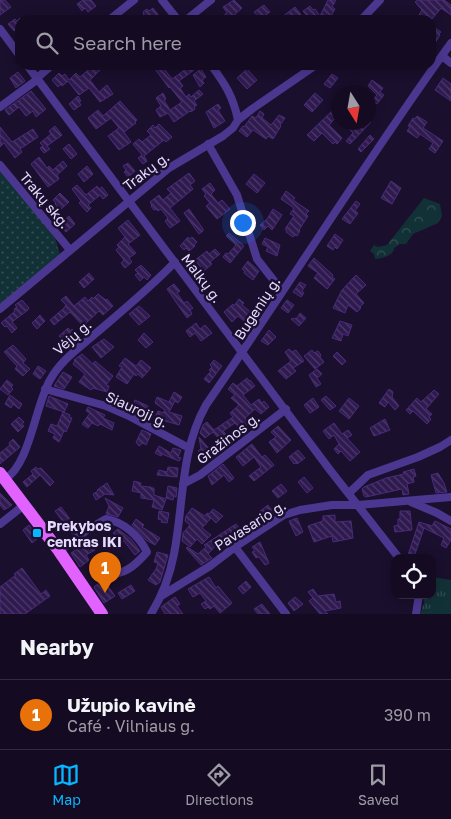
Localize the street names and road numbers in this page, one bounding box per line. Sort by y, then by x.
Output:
street label: Trakų g. [120,148,172,194]
street label: Trakų skg. [17,168,73,232]
street label: Malkų g. [178,250,226,306]
street label: Bugenių g. [230,273,284,343]
street label: Vėjų g. [49,316,95,358]
street label: Siauroji g. [103,387,171,431]
street label: Gražinos g. [193,409,263,467]
street label: Pavasario g. [211,496,289,554]

